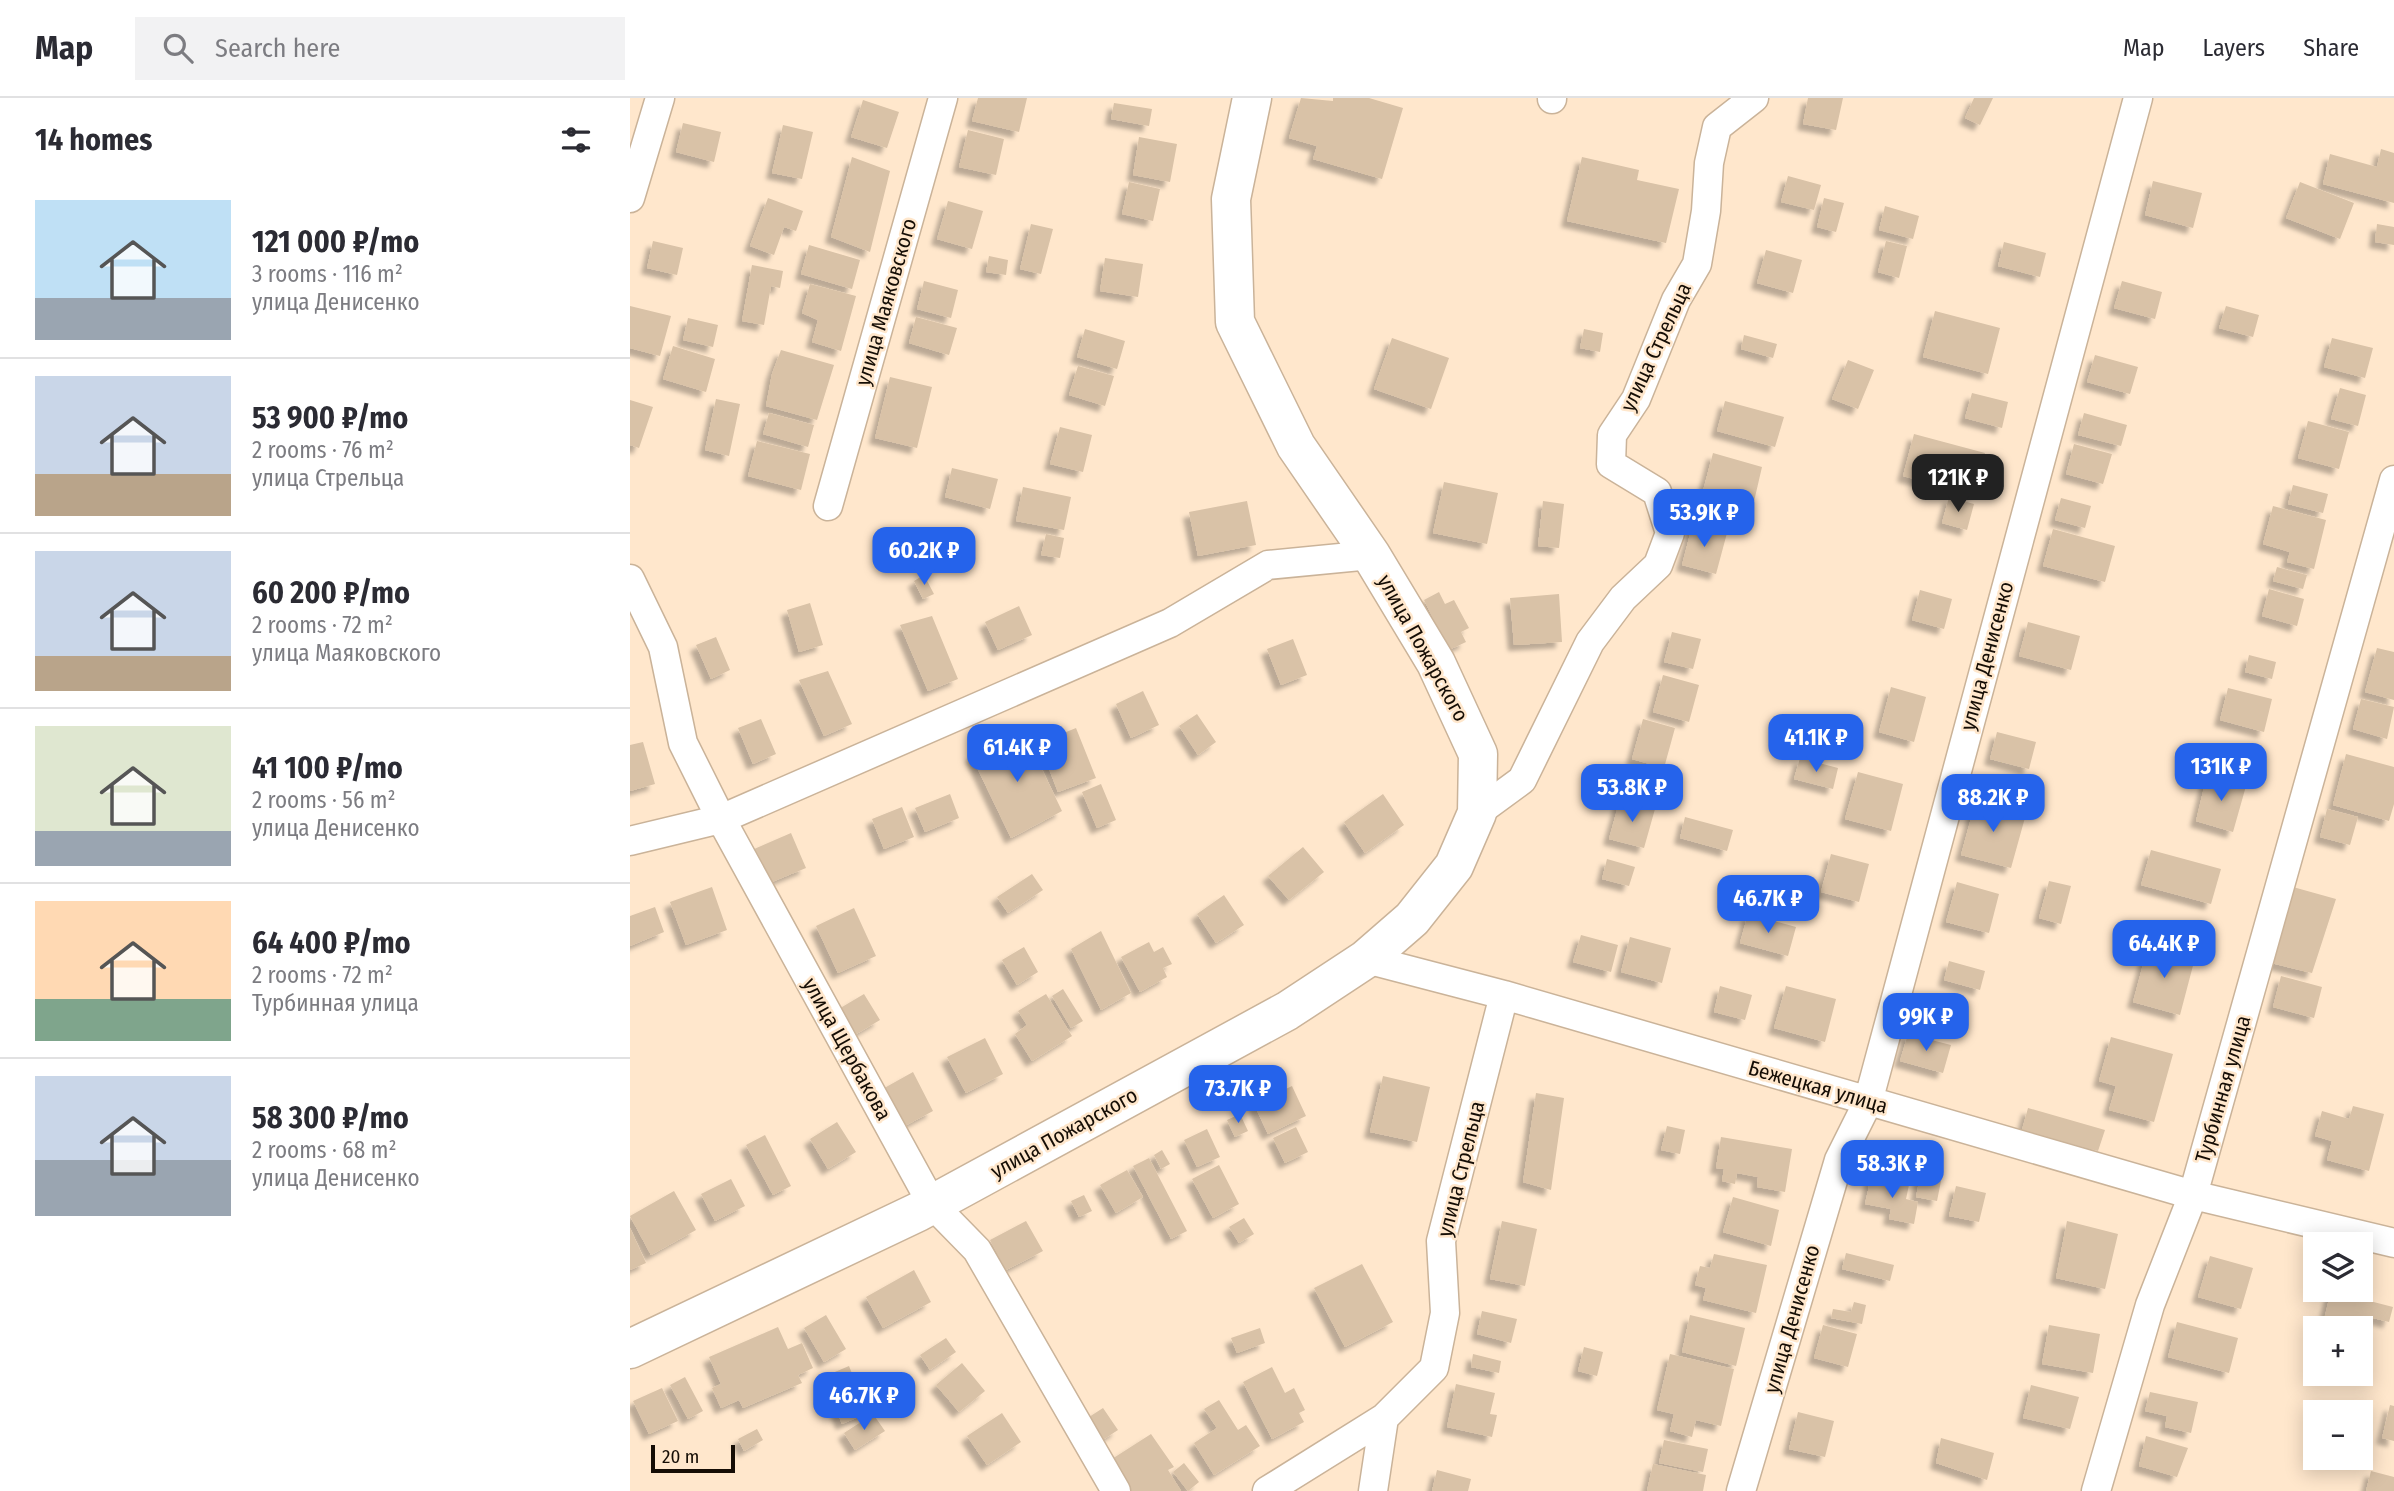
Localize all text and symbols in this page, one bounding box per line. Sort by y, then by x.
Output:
search box [135,17,625,80]
text: Map [35,28,93,68]
icon: search [159,29,197,67]
text: Search here [215,33,340,64]
text: Map [2123,34,2165,62]
text: Layers [2203,34,2265,62]
text: Share [2303,34,2359,62]
icon: filters [557,121,595,159]
text: 14 homes [35,122,152,158]
street label: улица Маяковского [850,215,922,389]
text: 121 000 ₽/mo [252,224,419,260]
icon: home [91,228,175,312]
text: 3 rooms · 116 m² [252,260,403,288]
street label: улица Стрельца [1615,279,1697,415]
text: улица Денисенко [252,288,420,316]
text: 53 900 ₽/mo [252,400,408,436]
icon: home [91,404,175,488]
text: 2 rooms · 76 m² [252,436,394,464]
pin: 121K ₽ [1901,454,2015,514]
text: 121K ₽ [1928,463,1988,491]
text: улица Стрельца [252,464,404,492]
pin: 53.9K ₽ [1639,490,1769,549]
text: 53.9K ₽ [1669,498,1739,526]
pin: 60.2K ₽ [859,528,989,587]
text: 60.2K ₽ [888,536,960,564]
street label: улица Пожарского [1372,570,1474,726]
text: 60 200 ₽/mo [252,575,410,611]
icon: home [91,579,175,663]
street label: улица Денисенко [1955,579,2019,733]
text: 2 rooms · 72 m² [252,611,393,639]
text: улица Маяковского [252,639,441,667]
pin: 41.1K ₽ [1751,714,1881,774]
text: 41.1K ₽ [1784,723,1848,751]
pin: 61.4K ₽ [952,724,1082,784]
text: 61.4K ₽ [983,733,1051,761]
pin: 131K ₽ [2164,744,2278,803]
text: 41 100 ₽/mo [252,750,403,786]
text: 131K ₽ [2191,752,2251,780]
icon: home [91,754,175,838]
pin: 53.8K ₽ [1567,764,1697,824]
text: 53.8K ₽ [1597,773,1667,801]
pin: 88.2K ₽ [1928,774,2058,834]
text: 88.2K ₽ [1958,783,2028,811]
text: 2 rooms · 56 m² [252,786,396,814]
text: улица Денисенко [252,814,420,842]
pin: 46.7K ₽ [1703,876,1833,935]
text: 46.7K ₽ [1733,884,1803,912]
pin: 64.4K ₽ [2099,920,2229,980]
text: 64 400 ₽/mo [252,925,411,961]
icon: home [91,929,175,1013]
text: 64.4K ₽ [2128,929,2200,957]
text: 2 rooms · 72 m² [252,961,393,989]
street label: улица Щербакова [797,973,897,1125]
text: Турбинная улица [252,989,419,1017]
pin: 99K ₽ [1877,993,1975,1053]
text: 99K ₽ [1899,1002,1953,1030]
street label: Турбинная улица [2190,1012,2256,1166]
street label: Бежецкая улица [1745,1055,1891,1119]
pin: 73.7K ₽ [1173,1066,1303,1125]
text: 73.7K ₽ [1205,1074,1271,1102]
street label: улица Пожарского [986,1082,1142,1184]
street label: улица Стрельца [1432,1098,1490,1240]
text: 58 300 ₽/mo [252,1100,409,1136]
icon: home [91,1104,175,1188]
text: 2 rooms · 68 m² [252,1136,397,1164]
pin: 58.3K ₽ [1827,1140,1957,1200]
text: 58.3K ₽ [1857,1149,1927,1177]
text: улица Денисенко [252,1164,420,1192]
map controls [2303,1232,2373,1470]
button: layers [2303,1232,2373,1302]
street label: улица Денисенко [1758,1242,1826,1396]
button: + [2303,1316,2373,1386]
pin: 46.7K ₽ [799,1372,929,1432]
text: 46.7K ₽ [829,1381,899,1409]
button: − [2303,1400,2373,1470]
scale bar [651,1442,735,1474]
text: 20 m [662,1445,699,1468]

